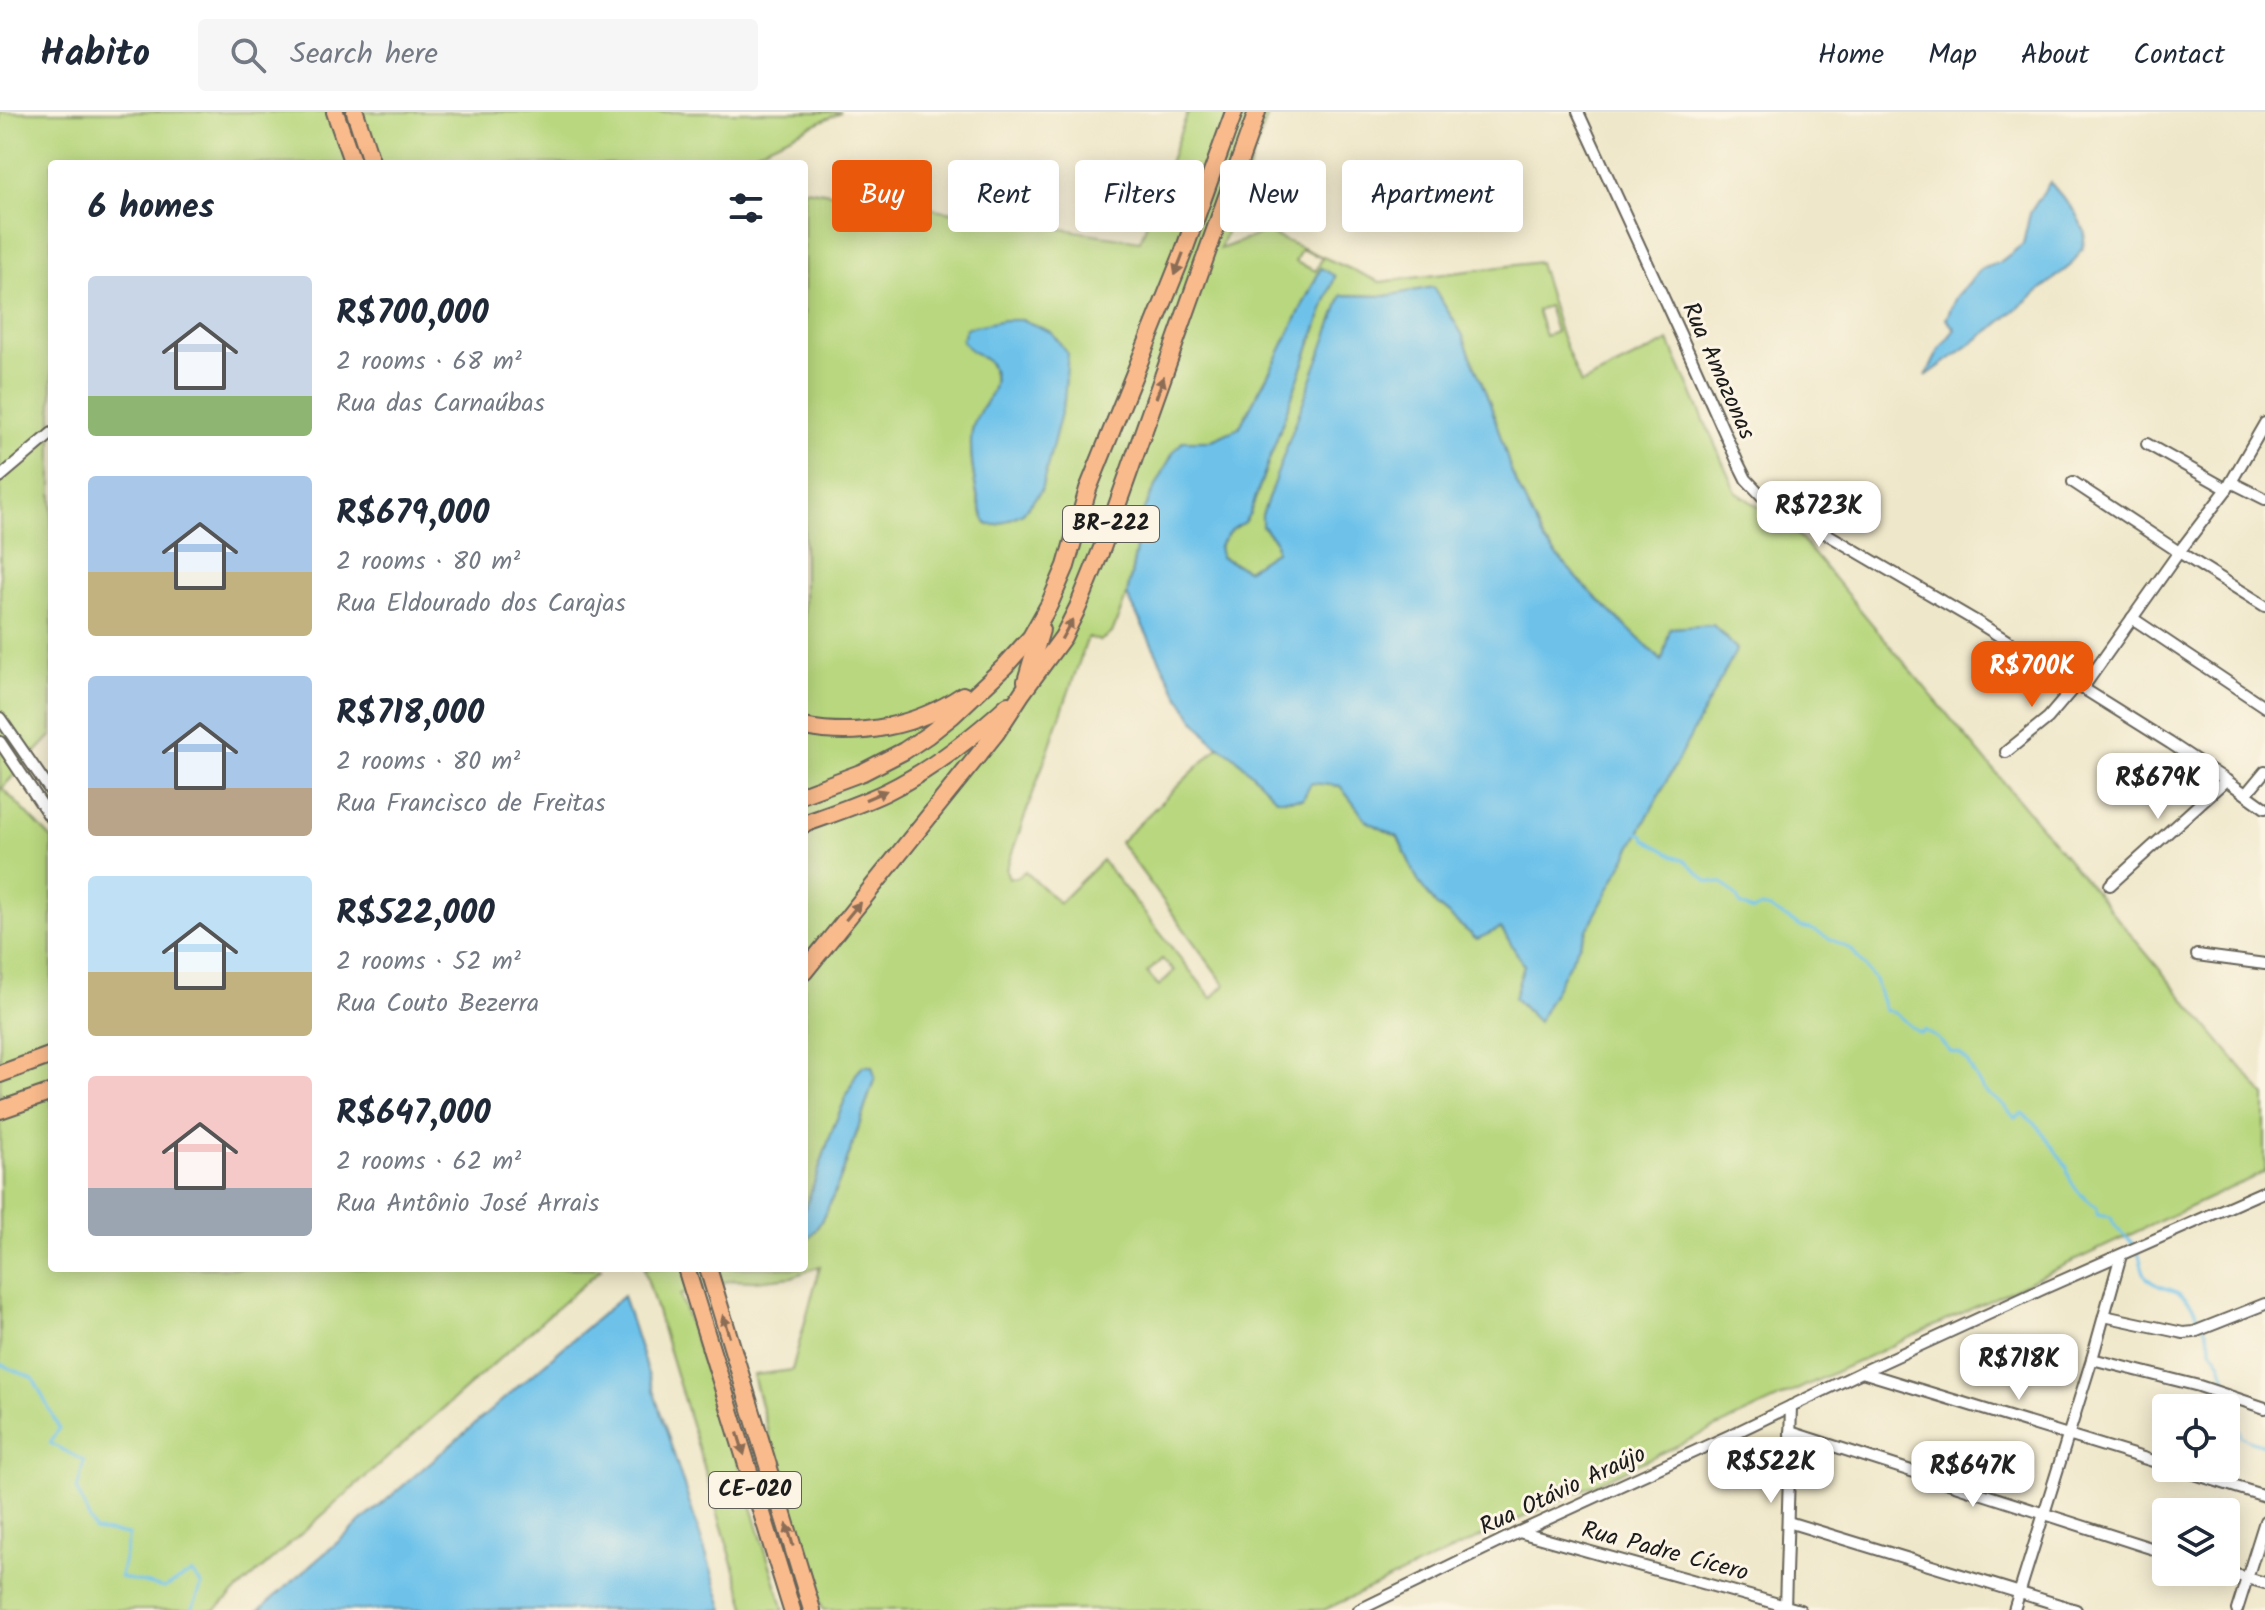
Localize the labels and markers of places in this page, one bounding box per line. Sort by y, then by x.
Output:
pin: R$723K [1754,481,1884,549]
pin: R$700K [1967,641,2097,709]
pin: R$679K [2093,753,2223,821]
pin: R$718K [1954,1334,2084,1402]
pin: R$522K [1706,1437,1836,1505]
pin: R$647K [1908,1441,2038,1509]

